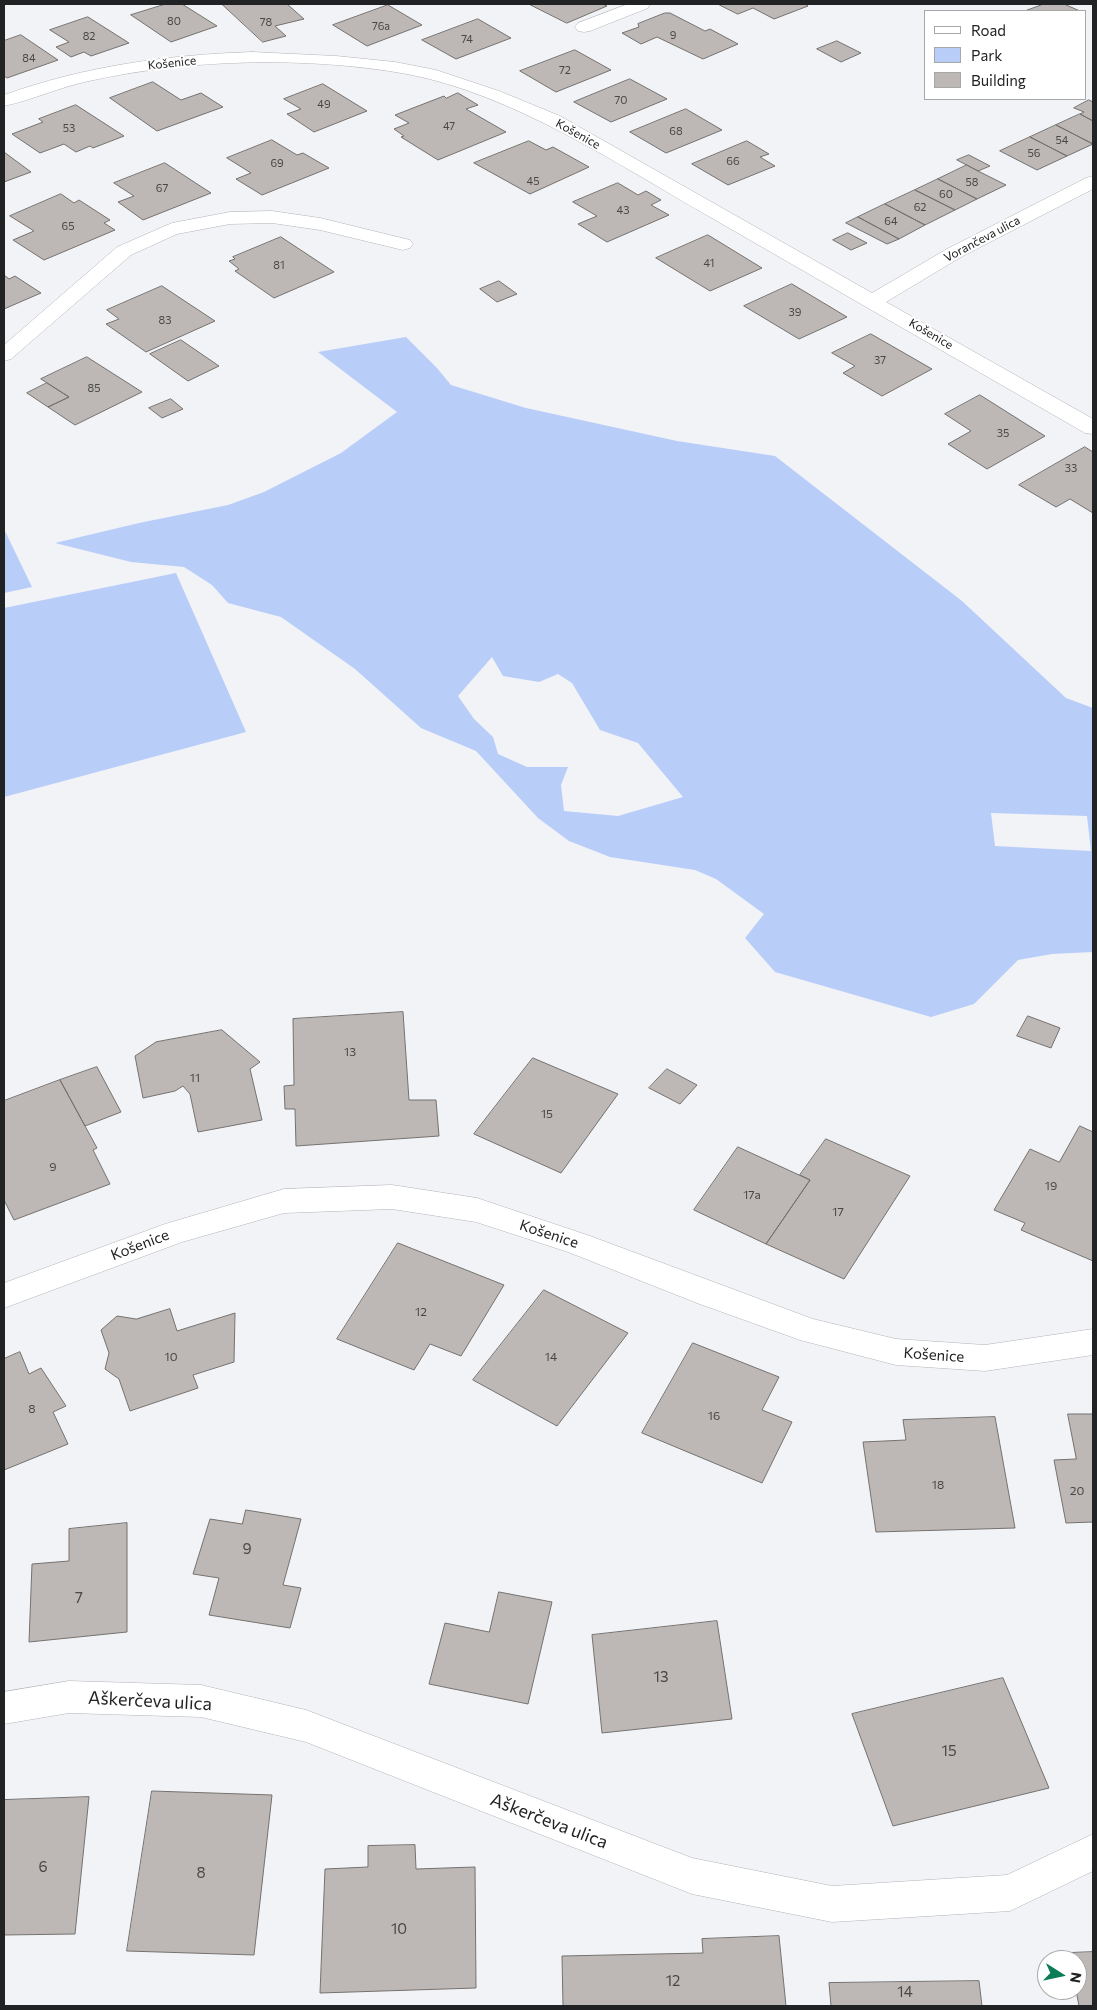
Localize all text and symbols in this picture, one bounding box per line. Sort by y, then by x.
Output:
legend [924,10,1087,100]
house number: 80 [167,14,181,28]
house number: 78 [260,15,272,29]
house number: 76a [372,19,390,33]
text: Road [971,21,1006,39]
house number: 9 [670,28,676,42]
house number: 82 [83,29,95,43]
house number: 74 [461,32,473,46]
text: Park [971,46,1002,64]
house number: 84 [22,51,36,65]
street label: Košenice [147,53,197,73]
house number: 72 [559,63,571,77]
text: Building [971,71,1026,89]
house number: 70 [615,93,627,107]
house number: 49 [317,97,331,111]
street label: Košenice [553,116,603,152]
house number: 47 [443,119,455,133]
house number: 53 [63,121,75,135]
house number: 68 [669,124,683,138]
house number: 54 [1056,133,1068,147]
house number: 56 [1028,146,1040,160]
house number: 66 [726,154,740,168]
house number: 69 [270,156,284,170]
house number: 45 [527,174,539,188]
house number: 58 [966,175,978,189]
house number: 67 [156,181,168,195]
house number: 60 [939,187,953,201]
house number: 62 [914,200,926,214]
house number: 43 [617,203,629,217]
street label: Vorančeva ulica [941,213,1023,265]
house number: 64 [884,214,898,228]
house number: 65 [62,219,74,233]
house number: 41 [704,256,714,270]
house number: 81 [273,258,285,272]
house number: 39 [789,305,801,319]
house number: 83 [159,313,171,327]
street label: Košenice [906,316,956,352]
house number: 37 [874,353,886,367]
house number: 85 [88,381,100,395]
house number: 35 [997,426,1009,440]
house number: 33 [1065,461,1077,475]
house number: 13 [344,1045,356,1059]
house number: 11 [190,1071,200,1085]
house number: 15 [541,1107,553,1121]
house number: 9 [49,1160,57,1174]
house number: 19 [1045,1179,1057,1193]
house number: 17a [743,1188,761,1202]
house number: 17 [832,1205,844,1219]
street label: Košenice [517,1216,581,1252]
street label: Košenice [108,1226,172,1264]
house number: 12 [415,1305,427,1319]
street label: Košenice [903,1344,965,1366]
house number: 10 [165,1350,177,1364]
house number: 14 [545,1350,557,1364]
house number: 8 [28,1402,36,1416]
house number: 16 [708,1409,720,1423]
house number: 18 [932,1478,944,1492]
house number: 20 [1070,1484,1084,1498]
house number: 9 [242,1540,252,1558]
house number: 7 [75,1589,83,1607]
house number: 13 [654,1668,668,1686]
street label: Aškerčeva ulica [88,1687,212,1715]
house number: 15 [941,1742,957,1760]
street label: Aškerčeva ulica [487,1789,611,1853]
house number: 6 [38,1858,48,1876]
house number: 8 [196,1864,206,1882]
house number: 10 [391,1920,407,1938]
north arrow [1037,1950,1087,2000]
text: N [1067,1971,1086,1984]
house number: 12 [666,1972,680,1990]
house number: 14 [897,1983,913,2001]

